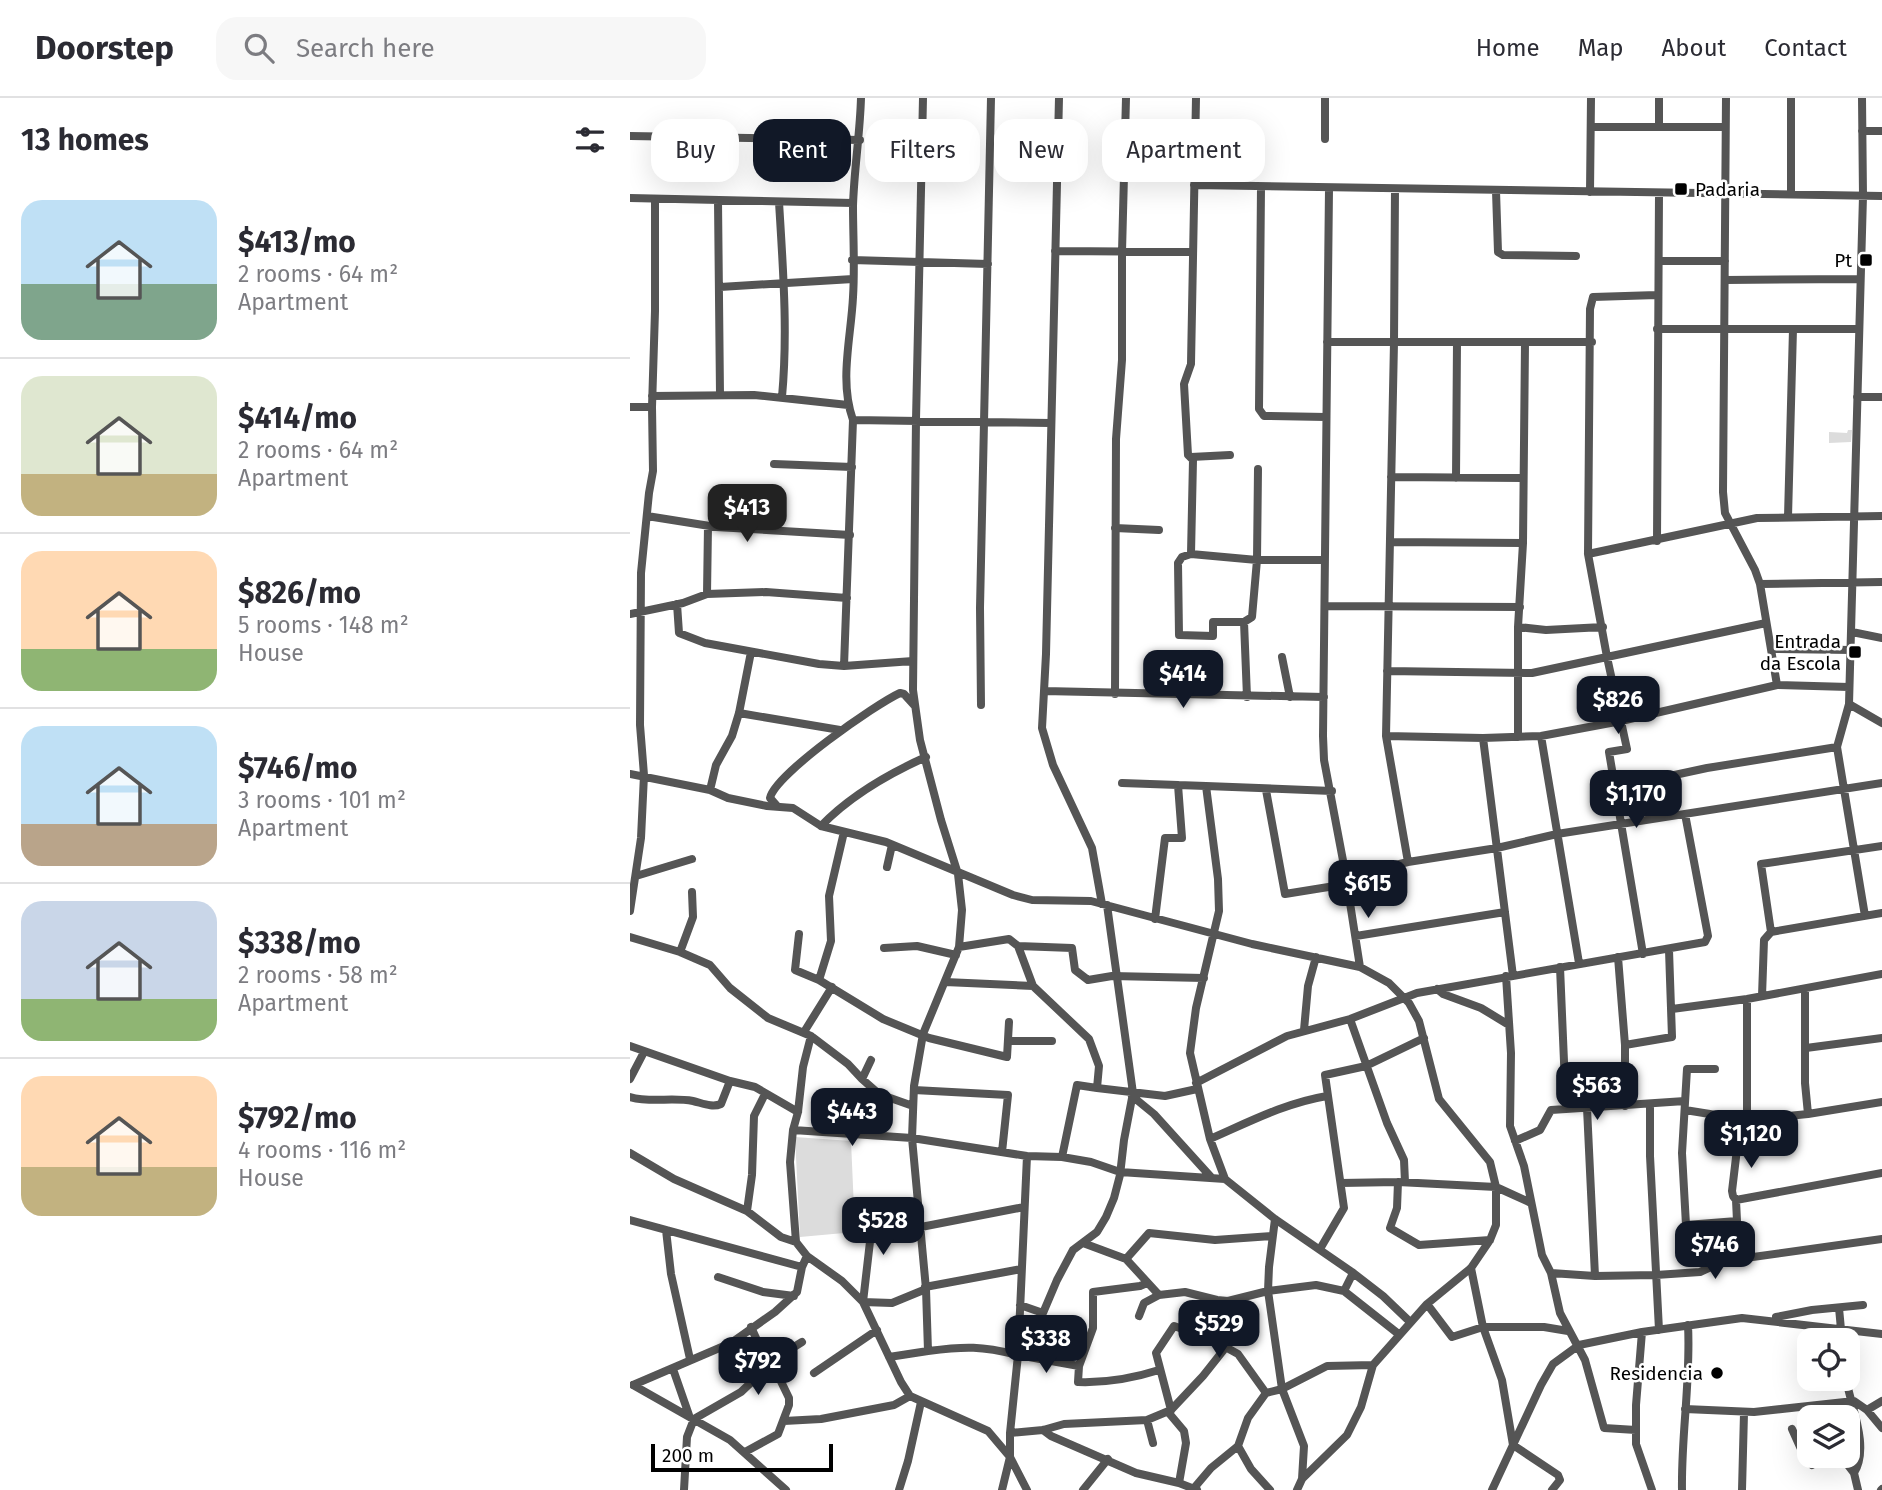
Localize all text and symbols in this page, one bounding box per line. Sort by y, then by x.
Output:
search box [216,17,706,80]
text: Doorstep [35,28,174,68]
icon: search [240,29,278,67]
text: Search here [296,33,435,64]
text: Home [1476,34,1540,62]
text: Map [1578,34,1624,62]
text: About [1662,34,1726,62]
text: Contact [1764,34,1847,62]
chip: Buy [651,119,739,182]
chip: Rent [753,119,851,182]
chip: Filters [865,119,980,182]
chip: New [994,119,1088,182]
chip: Apartment [1102,119,1265,182]
icon: filters [571,121,609,159]
text: 13 homes [21,122,149,158]
place label: Padaria [1695,178,1760,201]
marker: Padaria [1673,181,1689,197]
text: $413/mo [238,224,356,260]
icon: home [77,228,161,312]
place label: Pt [1834,249,1852,272]
marker: Pt [1858,252,1874,268]
text: 2 rooms · 64 m² [238,260,398,288]
text: Apartment [238,288,348,316]
text: $414/mo [238,400,357,436]
icon: home [77,404,161,488]
text: 2 rooms · 64 m² [238,436,398,464]
text: Apartment [238,464,348,492]
pin: $413 [706,484,788,544]
text: $413 [724,493,770,521]
text: $826/mo [238,575,361,611]
icon: home [77,579,161,663]
text: 5 rooms · 148 m² [238,611,409,639]
place label: Entrada da Escola [1760,630,1841,675]
text: House [238,639,304,667]
marker: Entrada da Escola [1847,644,1863,660]
pin: $414 [1142,650,1224,710]
text: $414 [1159,659,1207,687]
pin: $826 [1577,676,1659,736]
text: $826 [1593,685,1643,713]
text: $746/mo [238,750,358,786]
icon: home [77,754,161,838]
pin: $1,170 [1579,770,1693,830]
text: $1,170 [1606,779,1666,807]
text: 3 rooms · 101 m² [238,786,406,814]
text: Apartment [238,814,348,842]
pin: $615 [1327,860,1409,920]
text: $615 [1344,869,1392,897]
text: $338/mo [238,925,361,961]
icon: home [77,929,161,1013]
text: 2 rooms · 58 m² [238,961,398,989]
text: Apartment [238,989,348,1017]
pin: $563 [1556,1062,1638,1122]
text: $563 [1572,1071,1622,1099]
pin: $443 [811,1088,893,1148]
text: $443 [827,1097,877,1125]
text: $792/mo [238,1100,357,1136]
icon: home [77,1104,161,1188]
pin: $1,120 [1694,1110,1808,1170]
text: $1,120 [1720,1119,1782,1147]
text: 4 rooms · 116 m² [238,1136,406,1164]
text: House [238,1164,304,1192]
pin: $528 [842,1198,924,1257]
text: $528 [858,1206,908,1234]
pin: $746 [1674,1222,1756,1281]
text: $746 [1691,1230,1739,1258]
pin: $529 [1178,1300,1260,1360]
text: $529 [1194,1309,1244,1337]
pin: $338 [1005,1316,1087,1375]
text: $338 [1021,1324,1071,1352]
map controls [1797,1328,1860,1468]
button: locate [1797,1328,1860,1391]
pin: $792 [717,1338,799,1397]
text: $792 [735,1346,781,1374]
place label: Residencia [1610,1362,1703,1385]
marker: Residencia [1709,1365,1725,1381]
button: layers [1797,1405,1860,1468]
scale bar [651,1441,833,1473]
text: 200 m [662,1444,714,1467]

